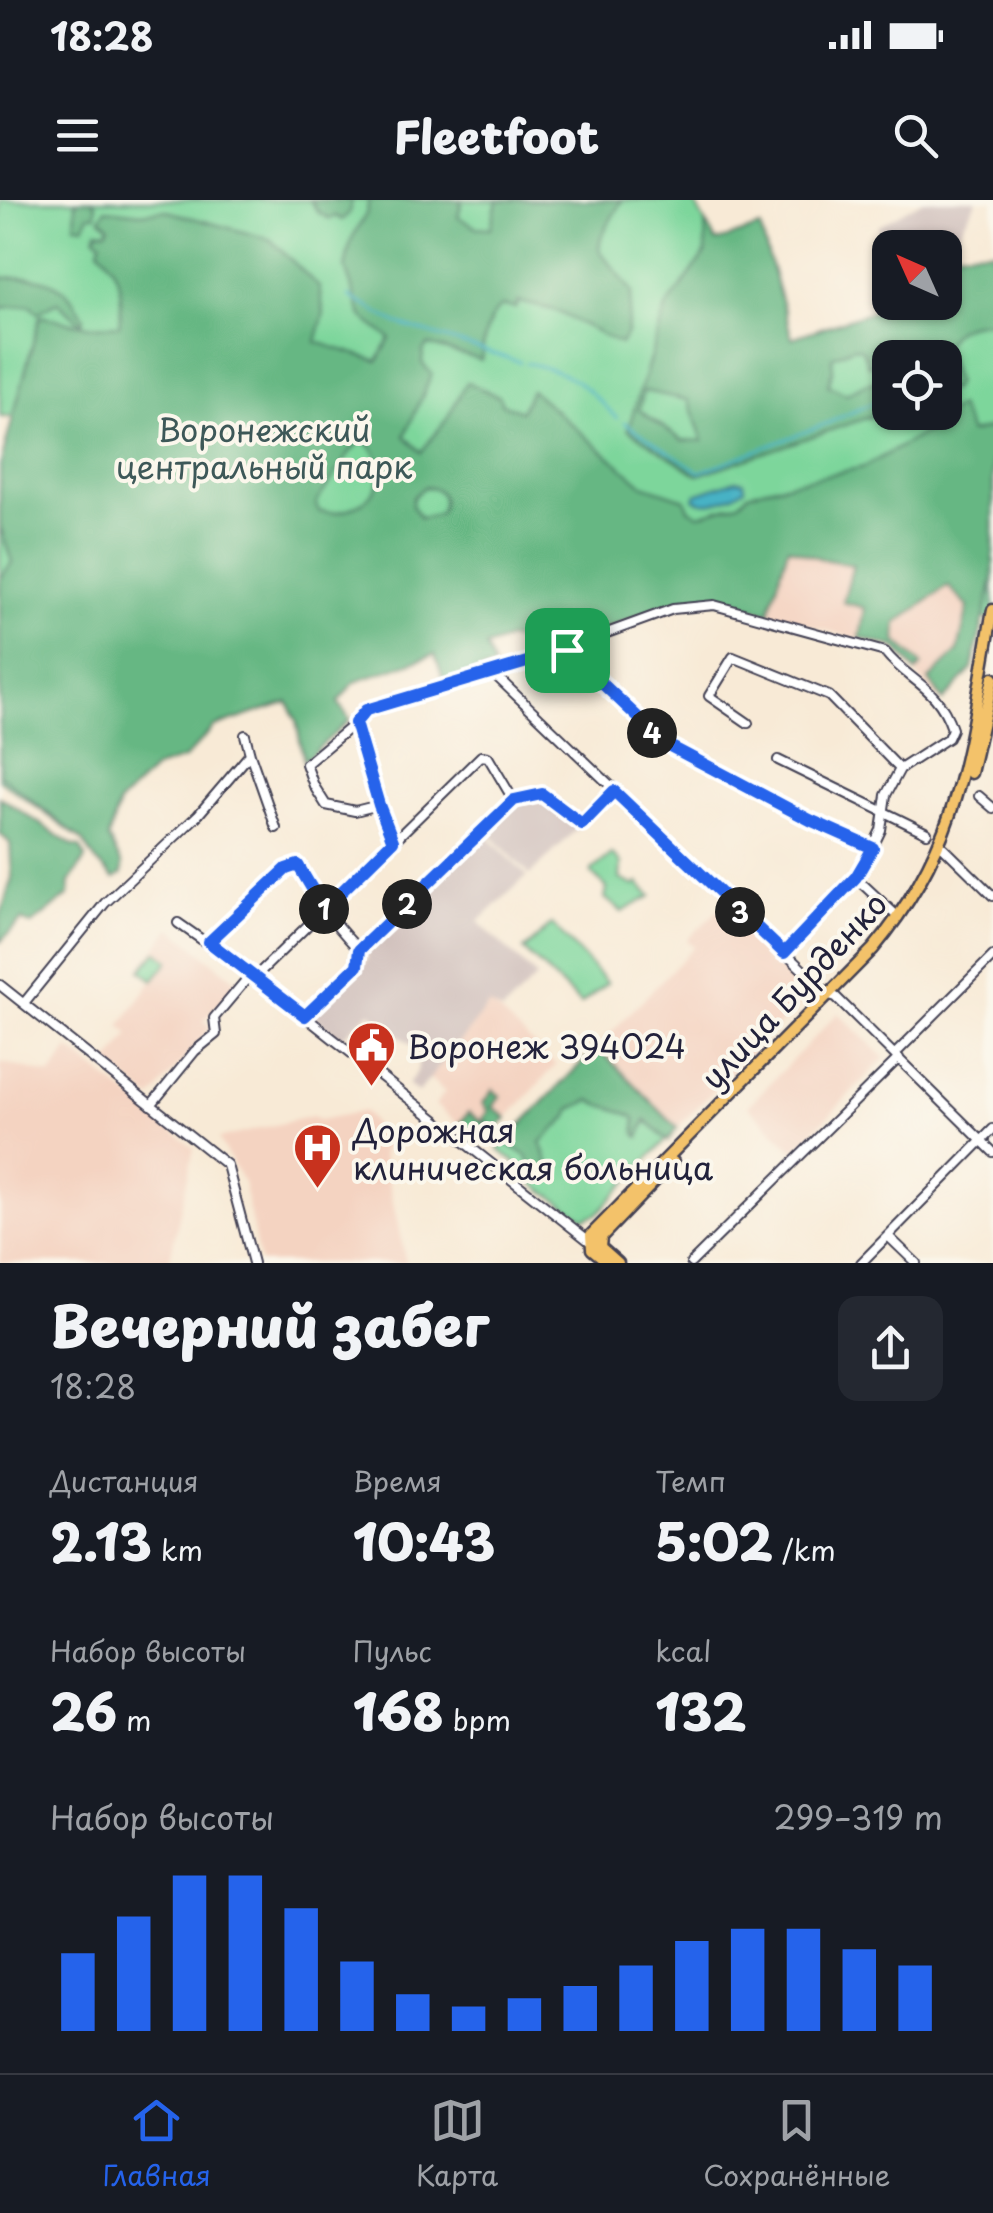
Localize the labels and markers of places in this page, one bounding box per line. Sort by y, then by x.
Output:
pin [525,608,610,693]
pin: 4 [627,708,677,758]
pin: 2 [382,879,432,929]
pin: 1 [299,884,349,934]
pin: 3 [715,887,765,937]
public building icon: Воронеж 394024 [346,1020,398,1088]
place label: Воронеж 394024 [407,1022,686,1070]
place label: Дорожная клиническая больница [352,1106,713,1191]
hospital icon: Дорожная клиническая больница [292,1122,344,1190]

